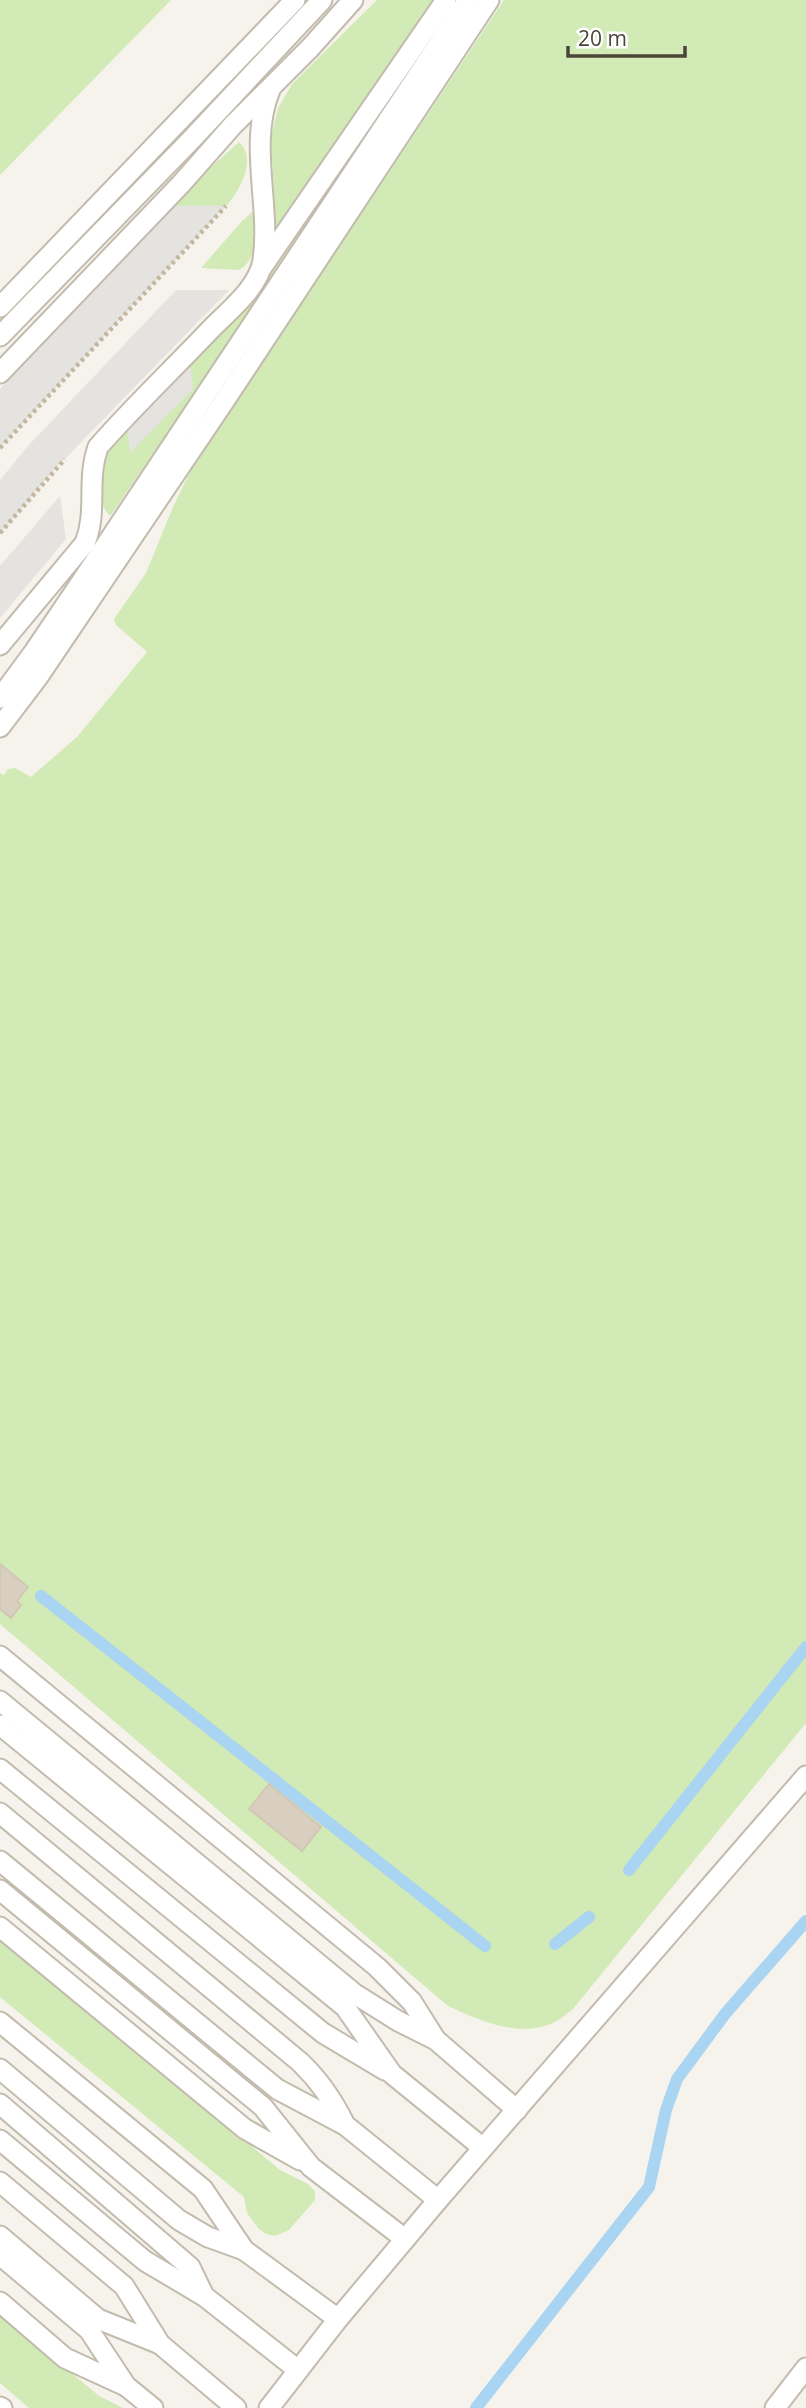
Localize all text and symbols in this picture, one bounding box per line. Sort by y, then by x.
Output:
scale bar [568,14,685,58]
text: 20 m [578,24,627,52]

